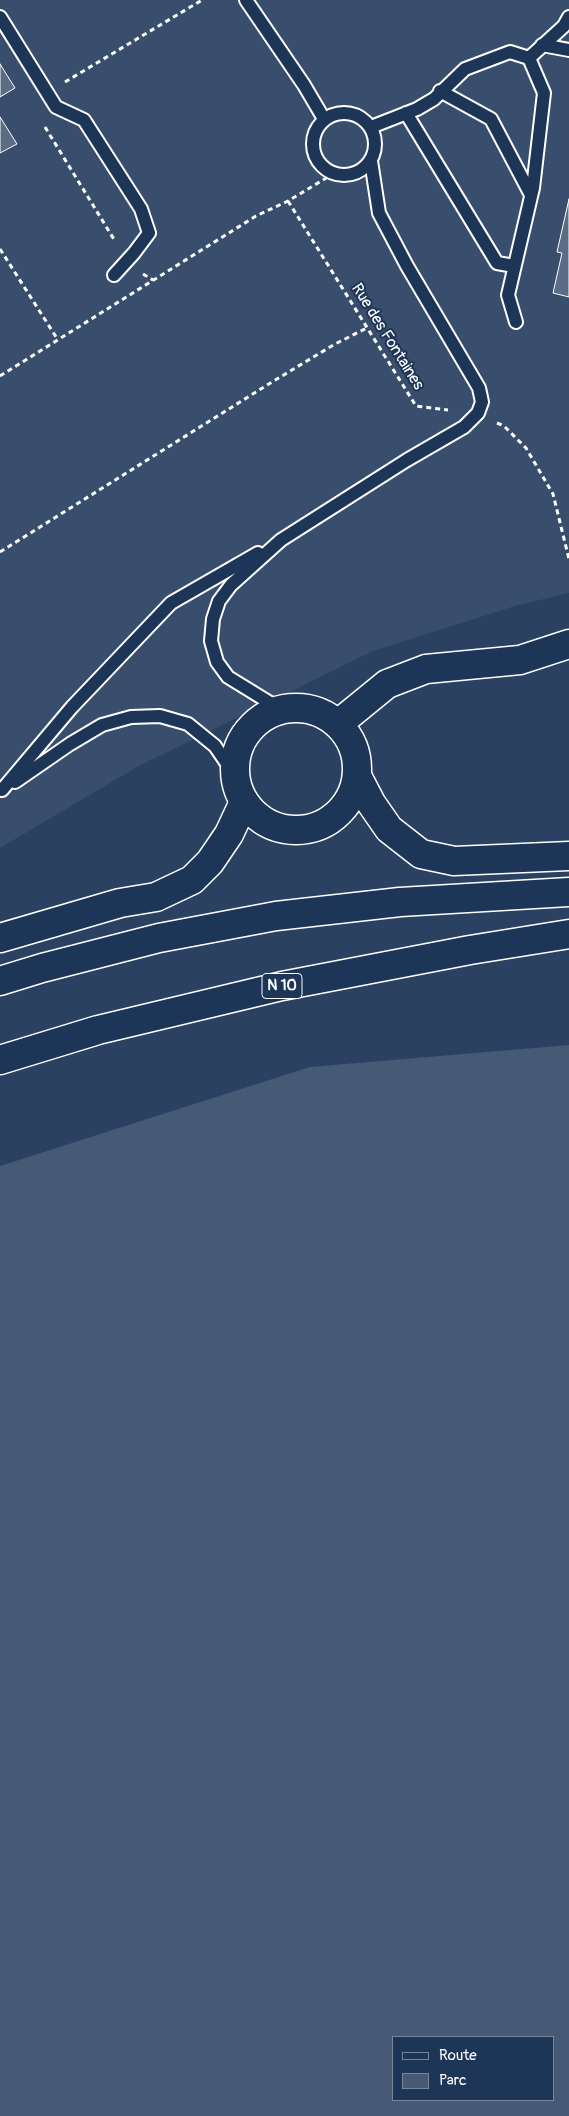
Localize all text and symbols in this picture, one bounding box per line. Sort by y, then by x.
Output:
street label: Rue des Fontaines [347,280,427,394]
road number: N 10 [262,974,302,998]
legend [392,2036,554,2101]
text: Route [439,2046,477,2065]
text: Parc [439,2071,467,2090]

